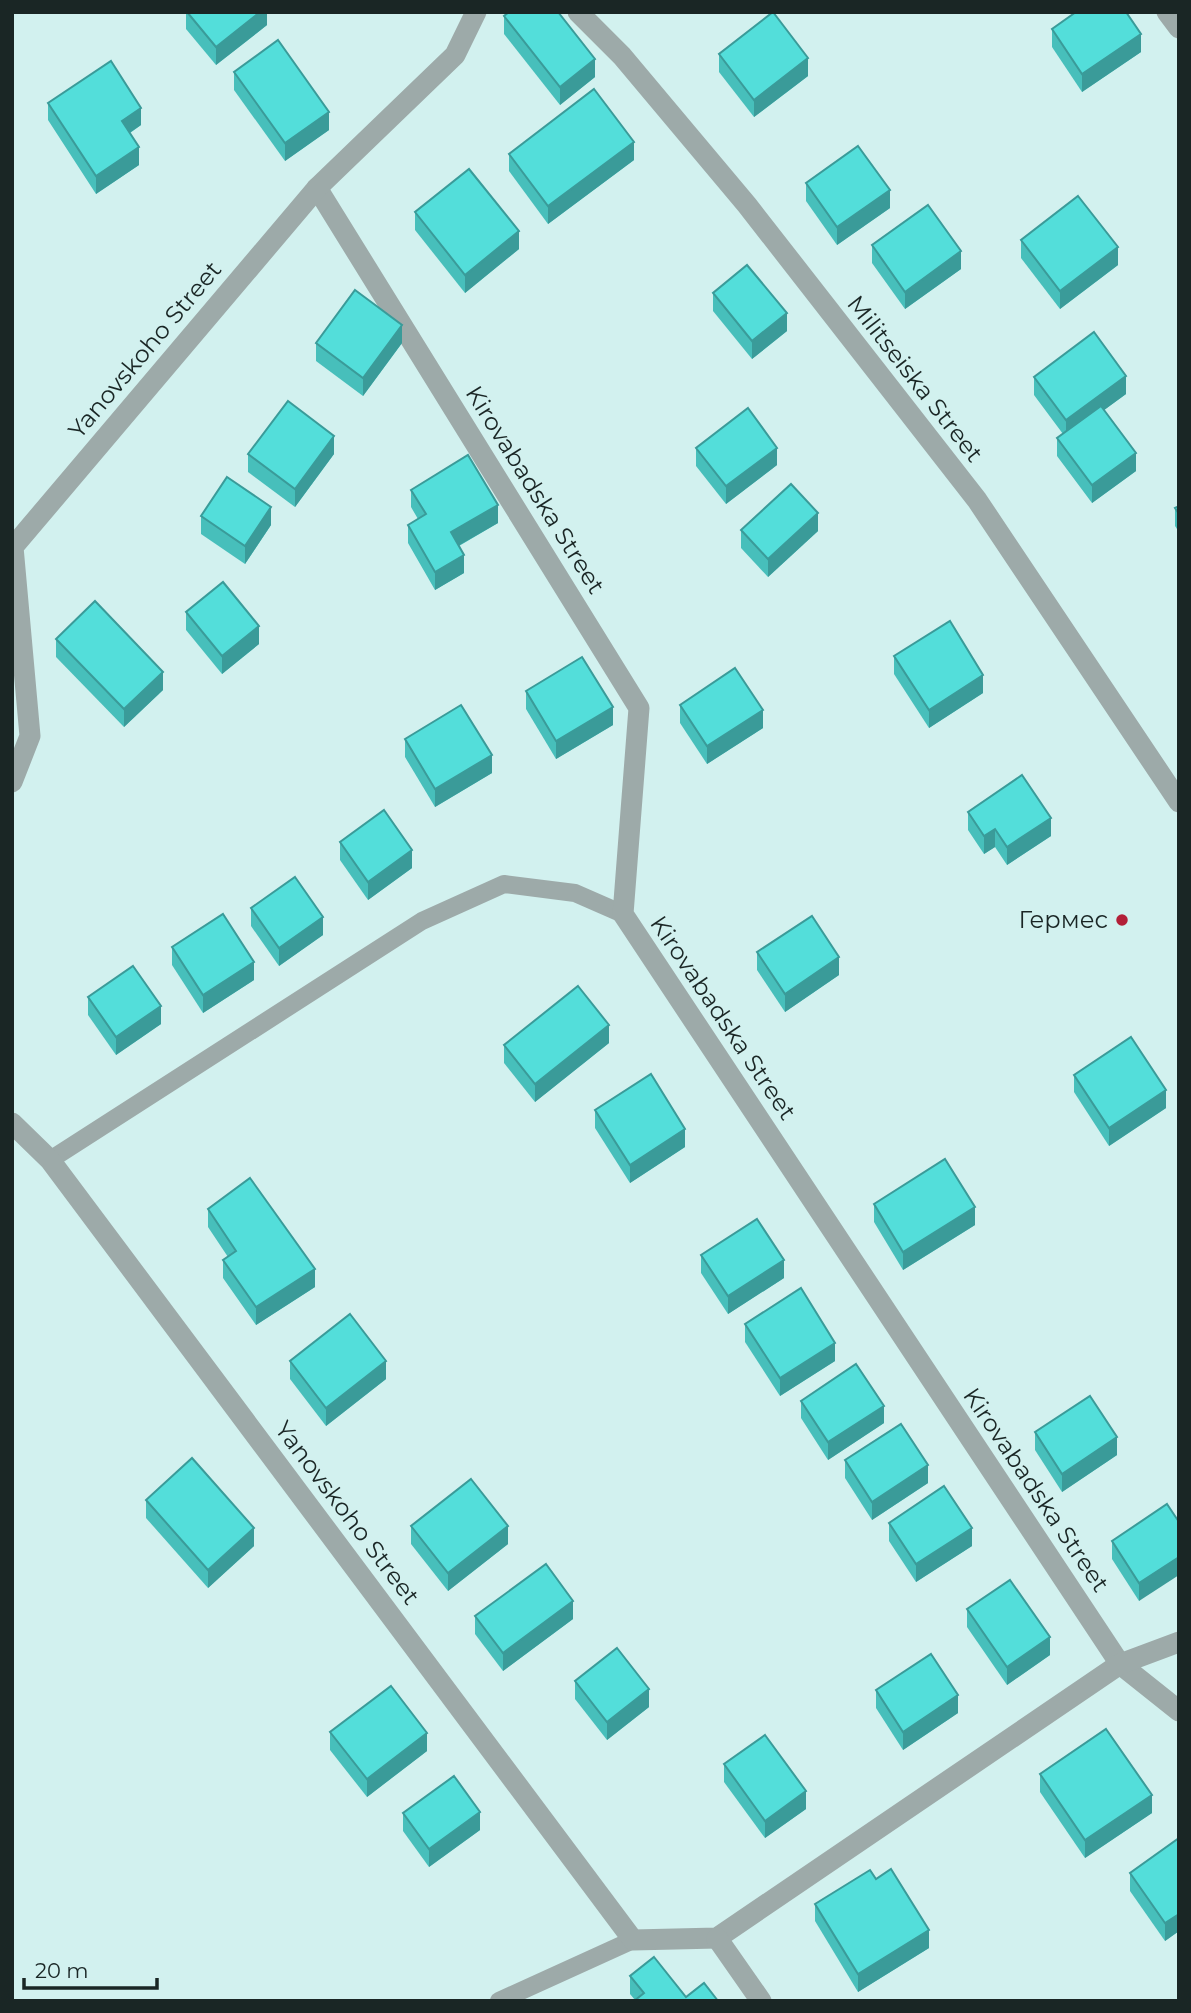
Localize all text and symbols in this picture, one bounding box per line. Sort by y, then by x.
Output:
street label: Yanovskoho Street [62,255,227,444]
street label: Militseiska Street [841,290,990,468]
street label: Kirovabadska Street [460,380,611,599]
place label: Гермес [1019,905,1108,934]
street label: Kirovabadska Street [644,910,803,1125]
marker: Гермес [1114,912,1130,928]
street label: Kirovabadska Street [957,1382,1116,1597]
street label: Yanovskoho Street [269,1415,426,1610]
scale bar [24,1946,158,1990]
text: 20 m [35,1958,89,1983]

